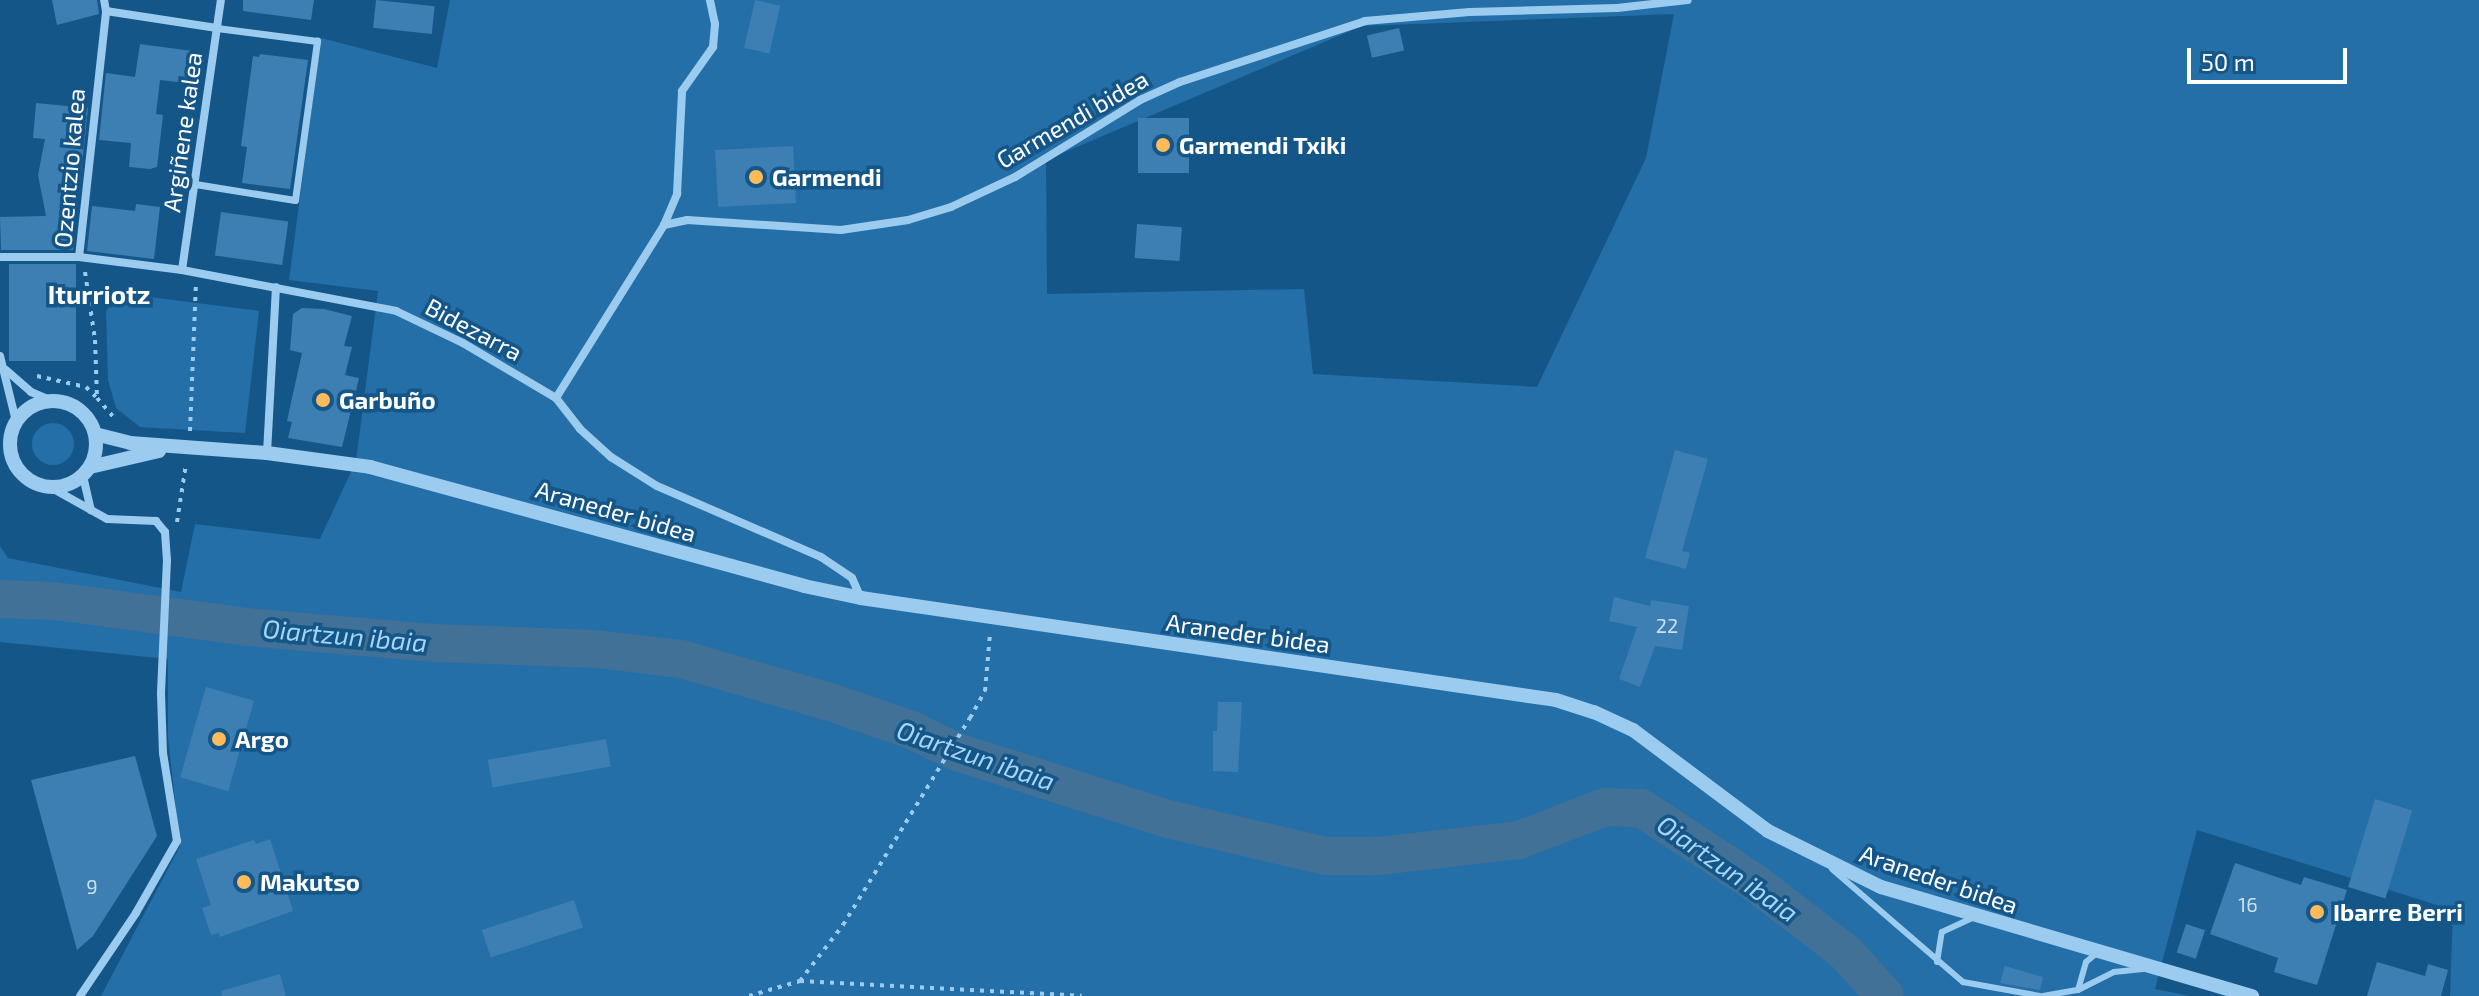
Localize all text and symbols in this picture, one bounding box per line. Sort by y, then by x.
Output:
scale bar [2191,32,2351,82]
text: 50 m [2201,47,2255,76]
street label: Argiñene kalea [157,50,207,214]
street label: Garmendi bidea [991,64,1153,174]
street label: Ozentzio kalea [48,87,90,249]
place label: Garmendi Txiki [1179,131,1347,159]
marker: Garmendi Txiki [1154,136,1172,154]
place label: Garmendi [772,163,882,191]
marker: Garmendi [747,168,765,186]
district label: Iturriotz [48,278,150,310]
street label: Bidezarra [421,292,527,366]
place label: Garbuño [339,386,436,414]
marker: Garbuño [314,391,332,409]
street label: Araneder bidea [532,474,700,548]
street label: Araneder bidea [1164,607,1332,659]
water label: Oiartzun ibaia [261,612,429,658]
house number: 22 [1656,613,1678,637]
water label: Oiartzun ibaia [893,713,1059,797]
place label: Argo [235,725,289,753]
marker: Argo [210,730,228,748]
water label: Oiartzun ibaia [1652,808,1804,928]
street label: Araneder bidea [1856,838,2022,920]
place label: Makutso [260,868,360,896]
marker: Makutso [235,873,253,891]
house number: 9 [86,874,98,898]
house number: 16 [2238,892,2258,916]
place label: Ibarre Berri [2333,898,2463,926]
marker: Ibarre Berri [2308,903,2326,921]

